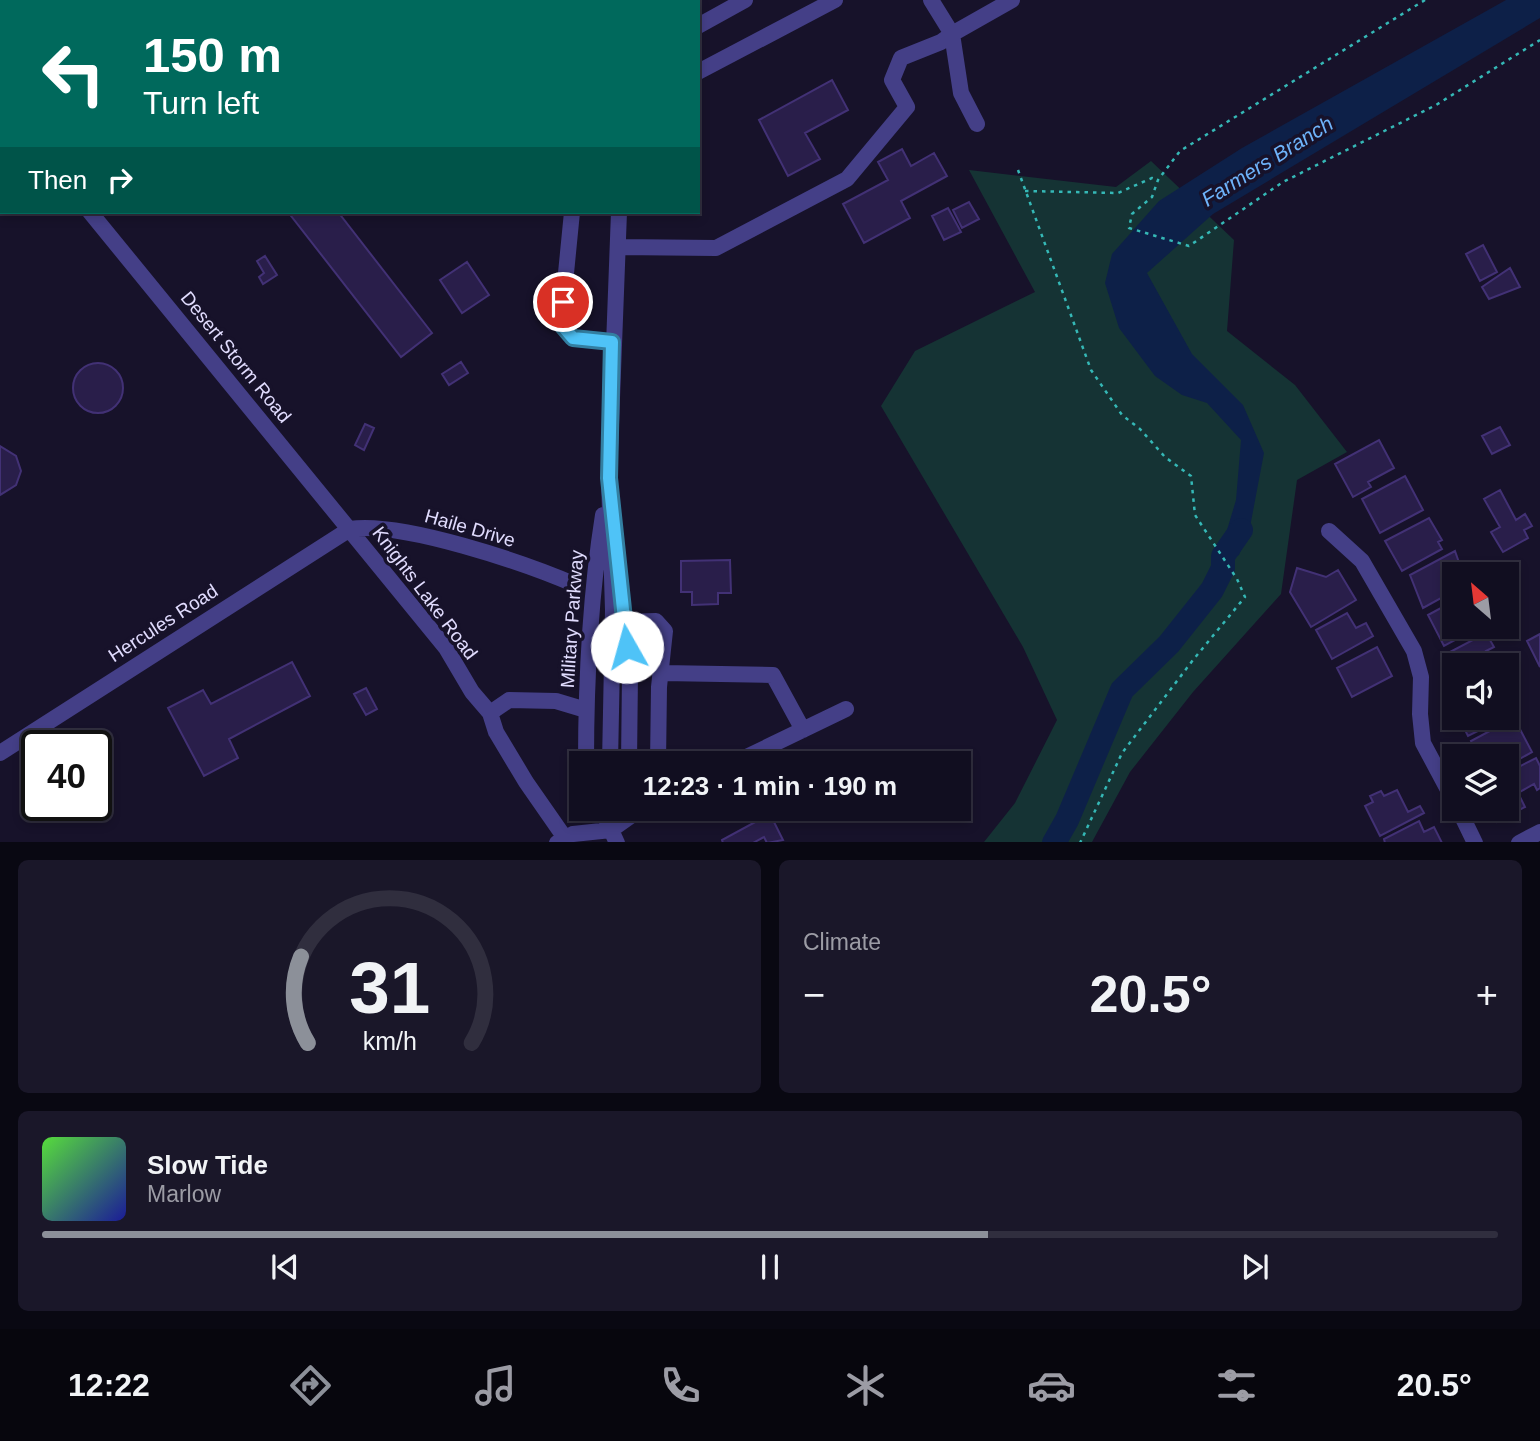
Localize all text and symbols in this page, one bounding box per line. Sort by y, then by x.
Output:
icon: left [28,28,119,119]
text: 150 m [143,28,282,82]
text: Turn left [143,85,259,121]
water label: Farmers Branch [1197,111,1337,211]
icon: right [101,161,139,199]
text: Then [28,165,87,195]
pin [533,272,593,332]
icon: arrive [544,283,582,321]
street label: Desert Storm Road [177,287,295,427]
street label: Haile Drive [422,505,518,551]
street label: Knights Lake Road [368,523,482,663]
street label: Military Parkway [557,549,587,689]
north arrow [1442,562,1519,639]
map controls [1442,562,1519,821]
street label: Hercules Road [105,580,221,666]
position arrow [590,610,664,684]
button: sound [1442,653,1519,730]
speed limit sign: 40 [21,730,112,821]
button: layers [1442,744,1519,821]
text: 12:23 · 1 min · 190 m [643,771,897,801]
text: Climate [803,929,881,955]
text: 31 [349,947,430,1028]
text: 20.5° [1089,965,1212,1023]
text: − [803,974,825,1016]
text: + [1476,974,1498,1016]
text: km/h [362,1026,417,1054]
text: Slow Tide [147,1150,268,1180]
text: Marlow [147,1181,221,1207]
icon: previous [266,1248,304,1286]
icon: pause [751,1248,789,1286]
icon: next [1236,1248,1274,1286]
icon: directions [286,1361,335,1410]
icon: music [471,1361,520,1410]
icon: phone [656,1361,705,1410]
icon: climate [841,1361,890,1410]
icon: car [1027,1361,1076,1410]
icon: filters [1212,1361,1261,1410]
text: 12:22 [68,1367,150,1403]
text: 20.5° [1397,1367,1472,1403]

